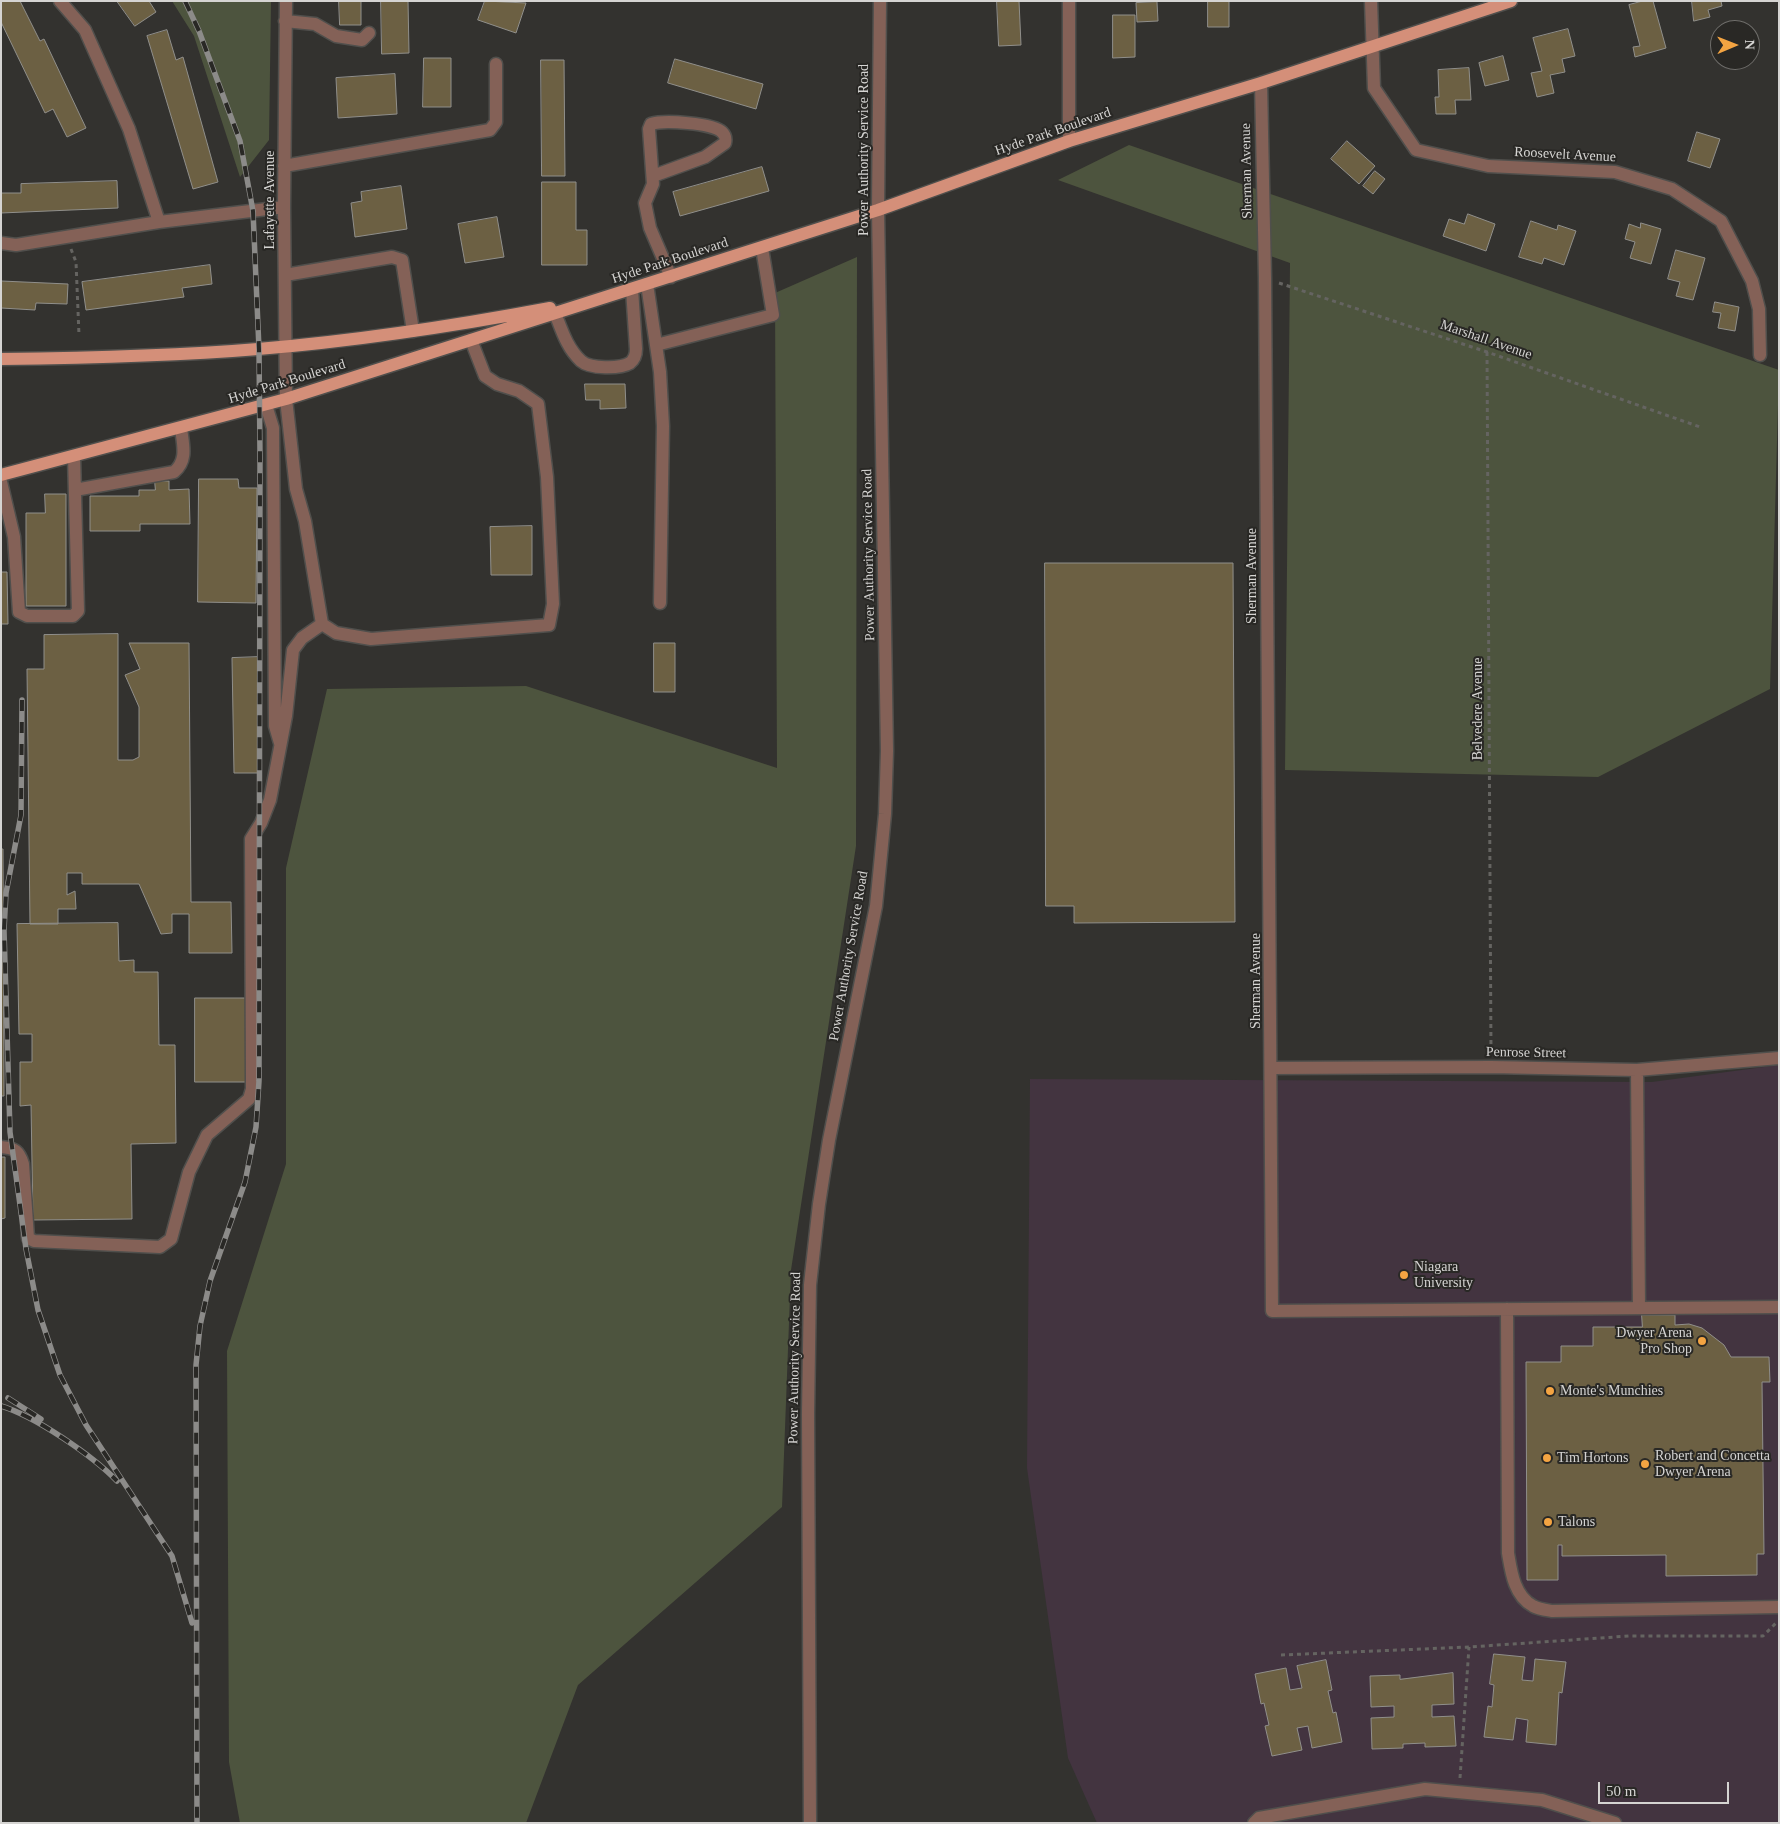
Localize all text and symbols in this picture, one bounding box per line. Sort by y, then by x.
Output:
north arrow [1710,20,1760,70]
text: N [1742,40,1757,50]
street label: Power Authority Service Road [856,64,872,236]
street label: Hyde Park Boulevard [993,104,1113,160]
street label: Sherman Avenue [1238,123,1256,219]
street label: Roosevelt Avenue [1514,144,1616,166]
street label: Lafayette Avenue [262,151,278,249]
street label: Hyde Park Boulevard [610,234,730,288]
street label: Marshall Avenue [1438,316,1534,364]
street label: Hyde Park Boulevard [227,356,347,408]
street label: Power Authority Service Road [859,469,879,641]
street label: Sherman Avenue [1244,528,1260,624]
street label: Belvedere Avenue [1470,658,1486,760]
street label: Power Authority Service Road [826,870,872,1042]
street label: Sherman Avenue [1248,933,1264,1029]
street label: Penrose Street [1486,1044,1566,1062]
place label: Niagara University [1414,1259,1473,1292]
marker: Niagara University [1398,1269,1410,1281]
street label: Power Authority Service Road [785,1272,805,1444]
place label: Dwyer Arena Pro Shop [1616,1325,1692,1358]
marker: Dwyer Arena Pro Shop [1696,1335,1708,1347]
place label: Monte's Munchies [1560,1383,1663,1399]
marker: Monte's Munchies [1544,1385,1556,1397]
place label: Robert and Concetta Dwyer Arena [1655,1448,1770,1480]
place label: Tim Hortons [1557,1450,1628,1466]
marker: Tim Hortons [1541,1452,1553,1464]
marker: Robert and Concetta Dwyer Arena [1639,1458,1651,1470]
place label: Talons [1558,1514,1595,1530]
marker: Talons [1542,1516,1554,1528]
scale bar [1600,1772,1731,1804]
text: 50 m [1606,1783,1636,1799]

